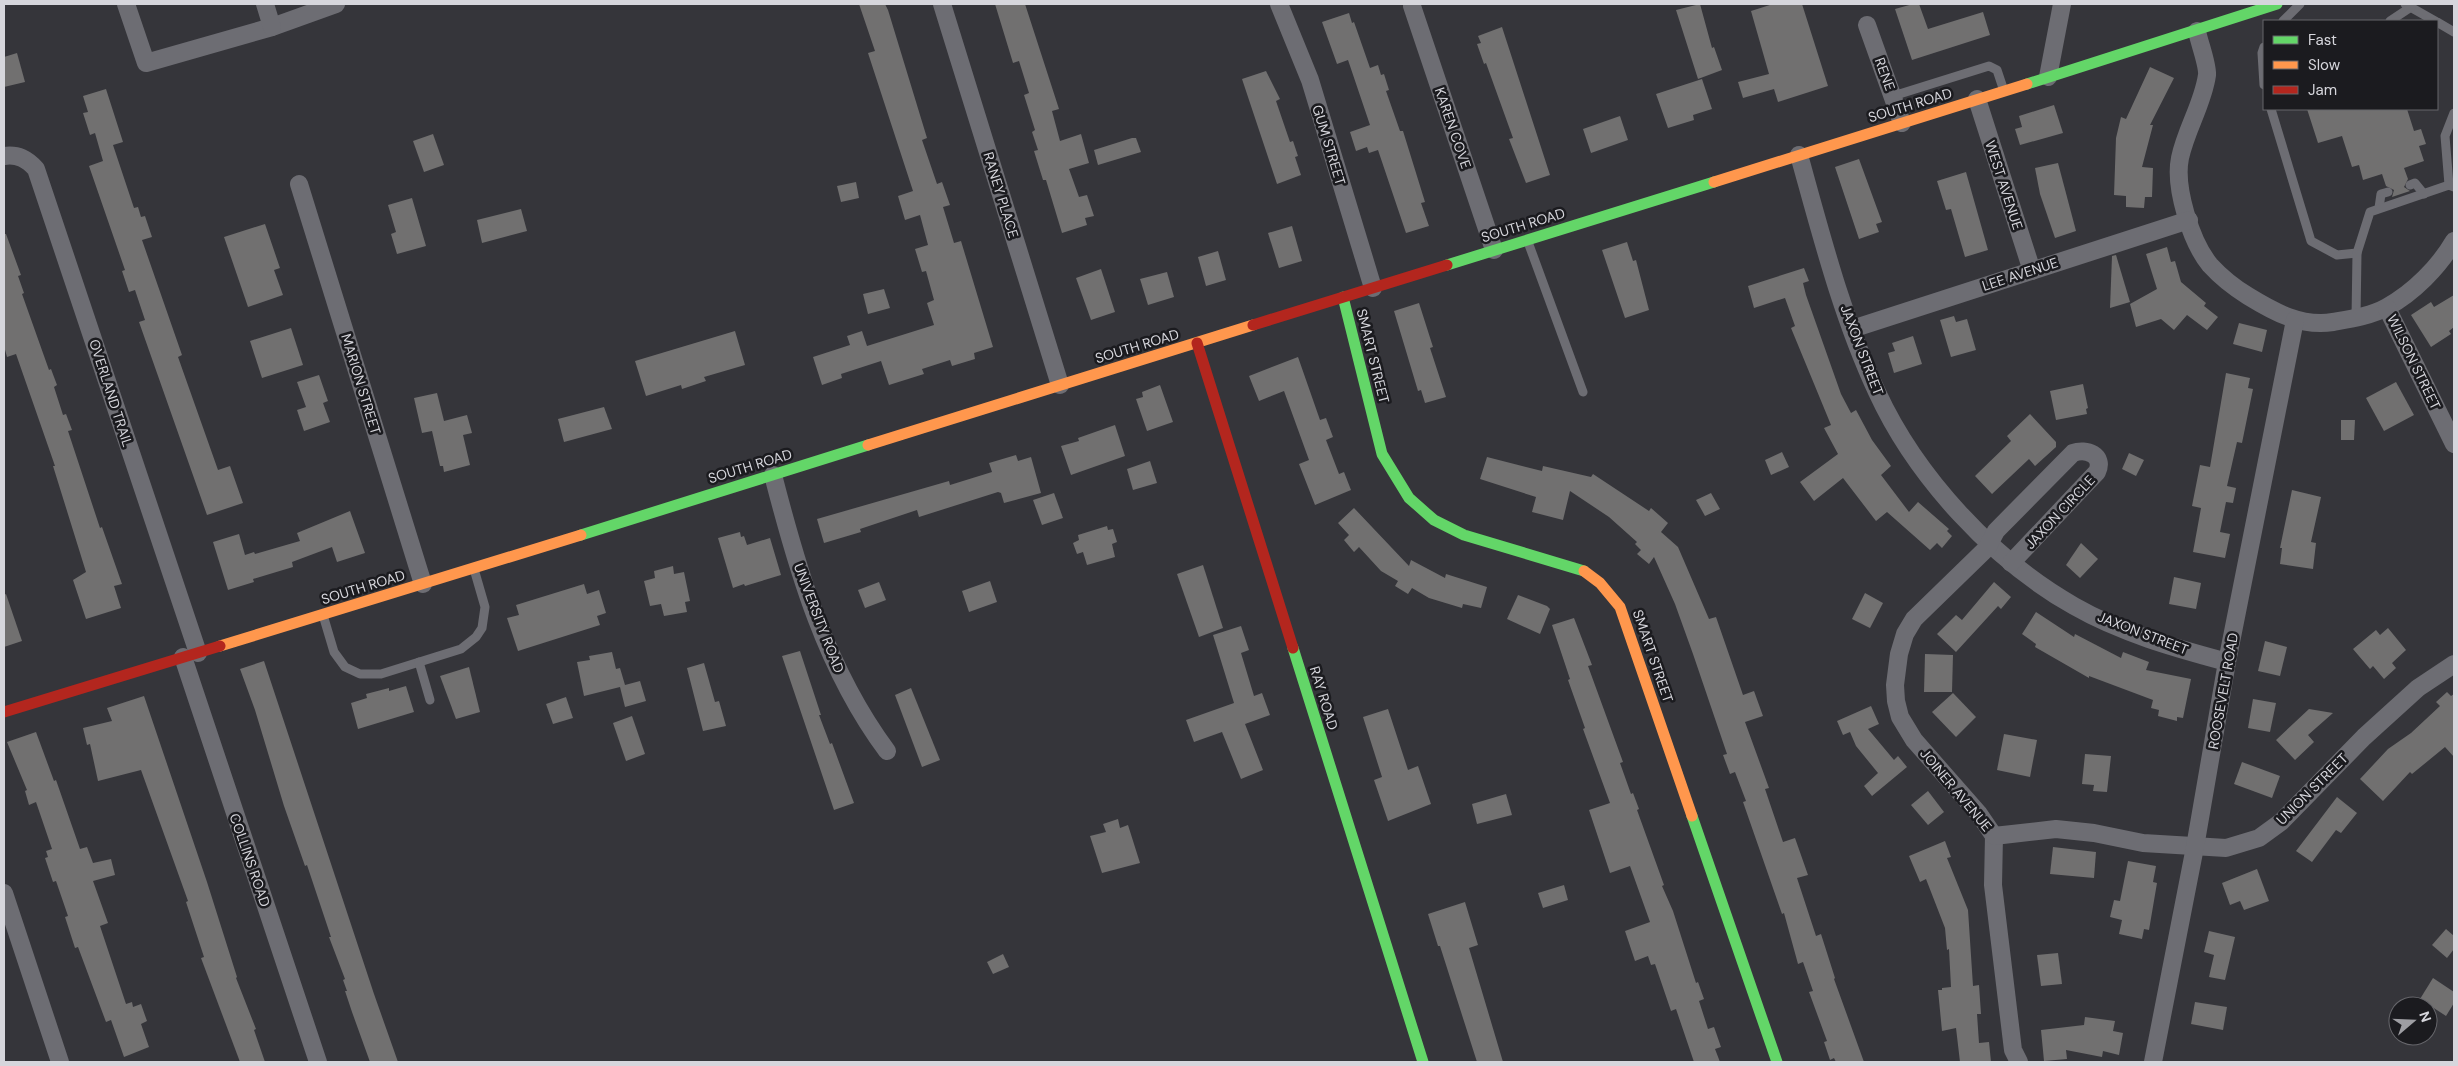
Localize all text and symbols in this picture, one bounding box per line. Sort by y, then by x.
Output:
legend [2263,20,2438,110]
text: Fast [2308,30,2337,50]
street label: RENE [1871,55,1899,93]
text: Slow [2308,55,2341,75]
text: Jam [2308,80,2337,100]
street label: SOUTH ROAD [1866,84,1954,126]
street label: KAREN COVE [1431,85,1475,171]
street label: GUM STREET [1308,103,1350,187]
street label: WEST AVENUE [1981,138,2027,232]
street label: RANEY PLACE [979,150,1023,240]
street label: SOUTH ROAD [1479,204,1567,246]
street label: LEE AVENUE [1980,253,2060,295]
street label: JAXON STREET [1836,302,1888,398]
street label: SMART STREET [1353,307,1393,405]
street label: WILSON STREET [2383,311,2445,413]
street label: SOUTH ROAD [1093,325,1181,367]
street label: MARION STREET [337,331,385,437]
street label: OVERLAND TRAIL [85,337,137,449]
street label: SOUTH ROAD [706,445,794,487]
street label: JAXON CIRCLE [2021,471,2099,553]
street label: UNIVERSITY ROAD [790,561,848,675]
street label: SOUTH ROAD [319,566,407,608]
street label: SMART STREET [1629,607,1677,705]
street label: JAXON STREET [2095,607,2191,659]
street label: ROOSEVELT ROAD [2204,631,2242,751]
street label: RAY ROAD [1306,664,1342,732]
street label: JOINER AVENUE [1916,745,1996,835]
street label: UNION STREET [2272,749,2352,829]
street label: COLLINS ROAD [226,811,274,909]
north arrow [2388,996,2438,1046]
text: N [2415,1009,2435,1025]

